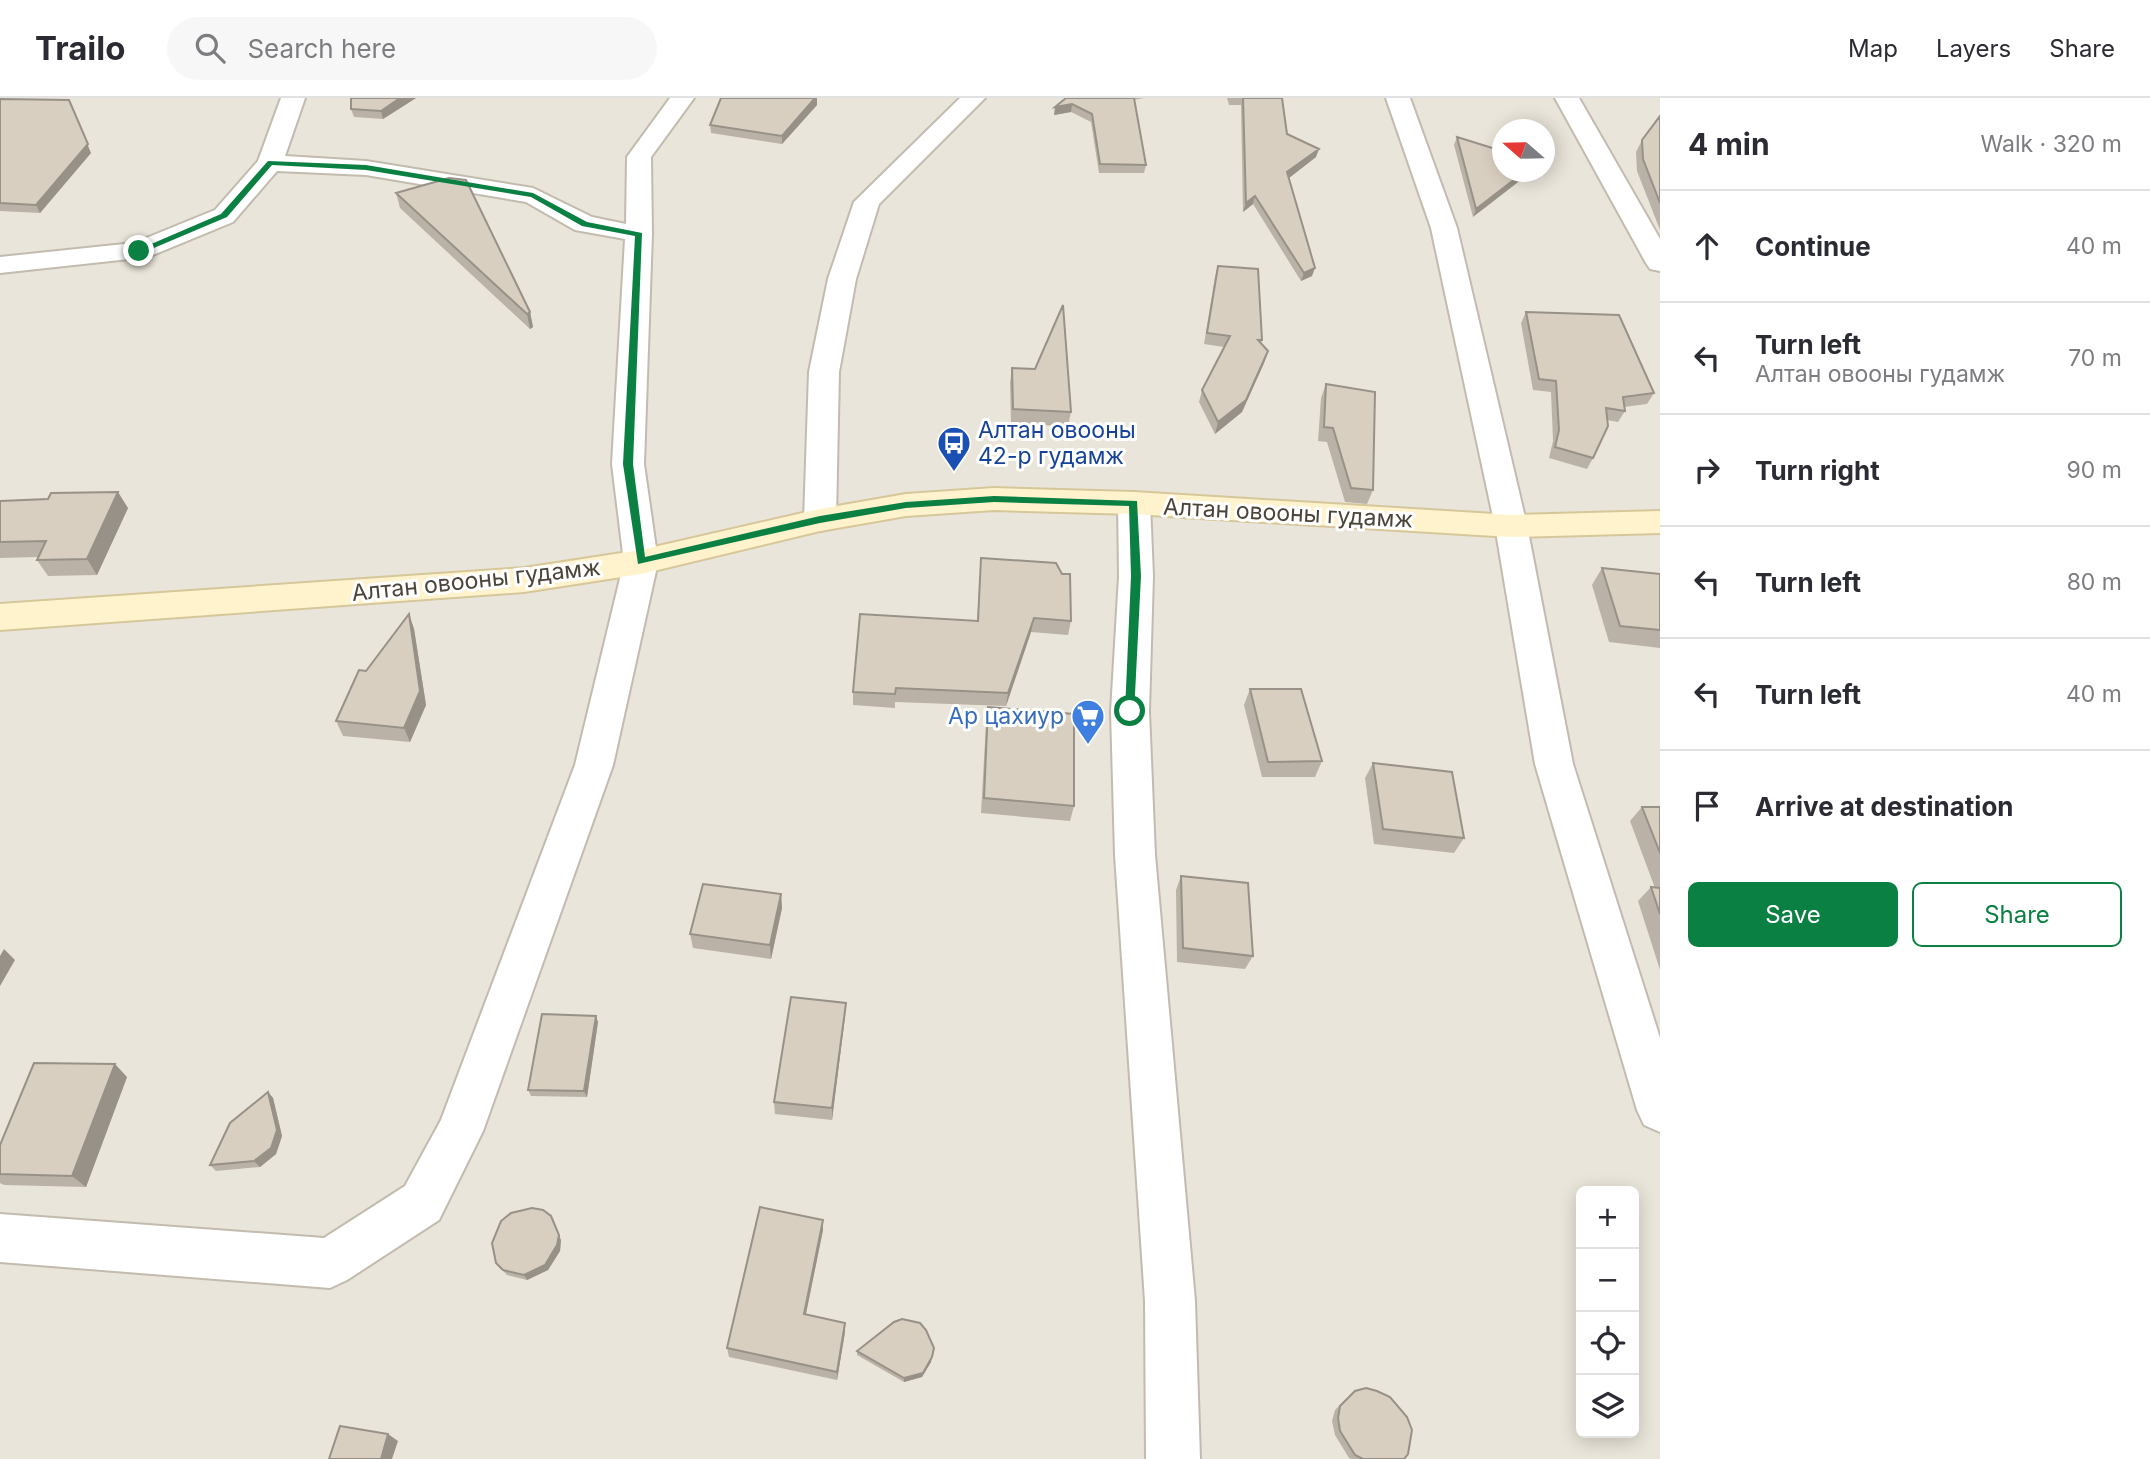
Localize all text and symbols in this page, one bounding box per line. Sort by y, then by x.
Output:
search box [167,17,657,80]
text: Trailo [35,28,125,68]
icon: search [191,29,229,67]
text: Search here [247,33,396,64]
text: Map [1848,34,1898,63]
text: Layers [1936,34,2011,63]
text: Share [2049,34,2115,63]
north arrow [1492,119,1555,182]
text: 4 min [1688,126,1770,162]
text: Walk · 320 m [1980,130,2122,158]
icon: ahead [1688,227,1726,265]
text: Continue [1755,231,1871,262]
text: 40 m [2066,232,2122,260]
route end [123,235,154,266]
text: Turn left [1755,329,1861,360]
icon: left [1688,339,1726,377]
text: 70 m [2068,344,2122,372]
text: Алтан овооны гудамж [1755,360,2005,388]
place label: Алтан овооны 42-р гудамж [978,416,1136,470]
bus stop icon: Алтан овооны 42-р гудамж [935,424,973,473]
icon: right [1688,451,1726,489]
text: Turn right [1755,455,1880,486]
text: 90 m [2067,456,2122,484]
street label: Алтан овооны гудамж [1162,492,1414,534]
street label: Алтан овооны гудамж [350,553,602,607]
icon: left [1688,563,1726,601]
text: Turn left [1755,567,1861,598]
text: 80 m [2067,568,2122,596]
icon: left [1688,675,1726,713]
text: Turn left [1755,679,1861,710]
text: 40 m [2066,680,2122,708]
route start [1114,695,1145,726]
supermarket icon: Ар цахиур [1069,697,1107,746]
place label: Ар цахиур [948,702,1064,730]
icon: arrive [1688,787,1726,825]
text: Arrive at destination [1755,791,2014,822]
button: Save [1688,882,1898,947]
button: Share [1912,882,2122,947]
map controls [1576,1186,1639,1438]
button: + [1576,1186,1639,1249]
button: − [1576,1249,1639,1312]
button: locate [1576,1312,1639,1375]
button: layers [1576,1375,1639,1438]

